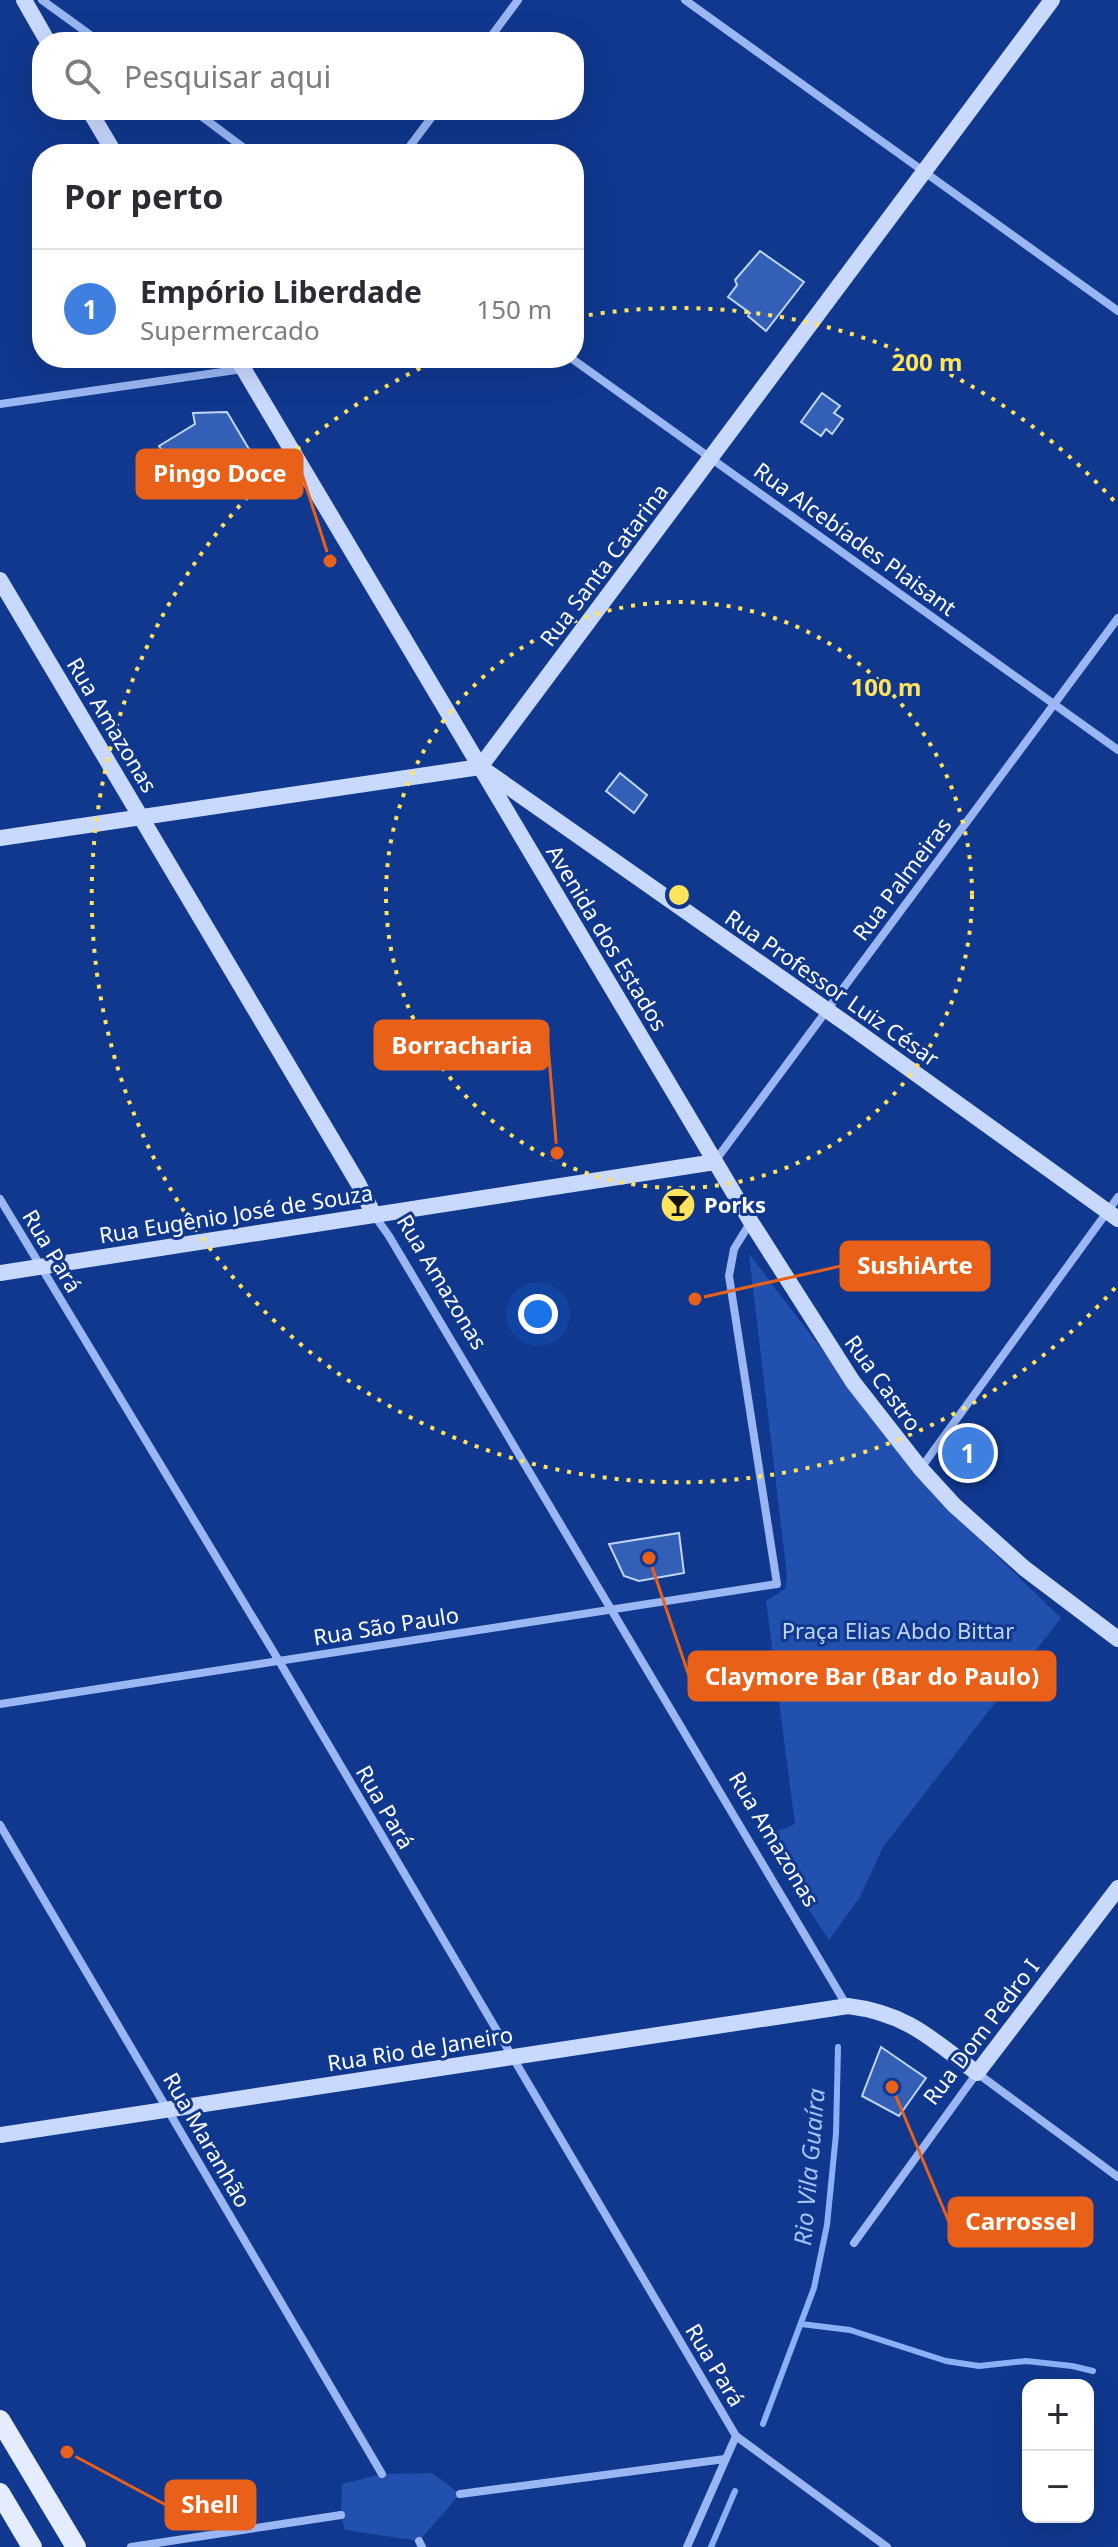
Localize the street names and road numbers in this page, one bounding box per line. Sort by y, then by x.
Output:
street label: Rua Alcebíades Plaisant [748,455,963,622]
street label: Rua Santa Catarina [532,477,674,652]
street label: Rua Amazonas [61,651,165,798]
street label: Rua Palmeiras [845,811,957,946]
street label: Avenida dos Estados [540,839,675,1036]
street label: Rua Professor Luiz César [720,902,946,1073]
street label: Rua Eugênio José de Souza [97,1177,375,1249]
street label: Rua Pará [16,1203,89,1298]
street label: Rua Amazonas [391,1208,495,1355]
street label: Rua Castro [839,1328,929,1437]
street label: Rua São Paulo [311,1599,461,1651]
street label: Rua Pará [350,1759,422,1854]
street label: Rua Amazonas [723,1765,827,1912]
street label: Rua Dom Pedro I [915,1952,1045,2110]
street label: Rua Rio de Janeiro [325,2019,515,2077]
street label: Rua Maranhão [157,2066,259,2213]
street label: Rua Pará [679,2317,752,2412]

